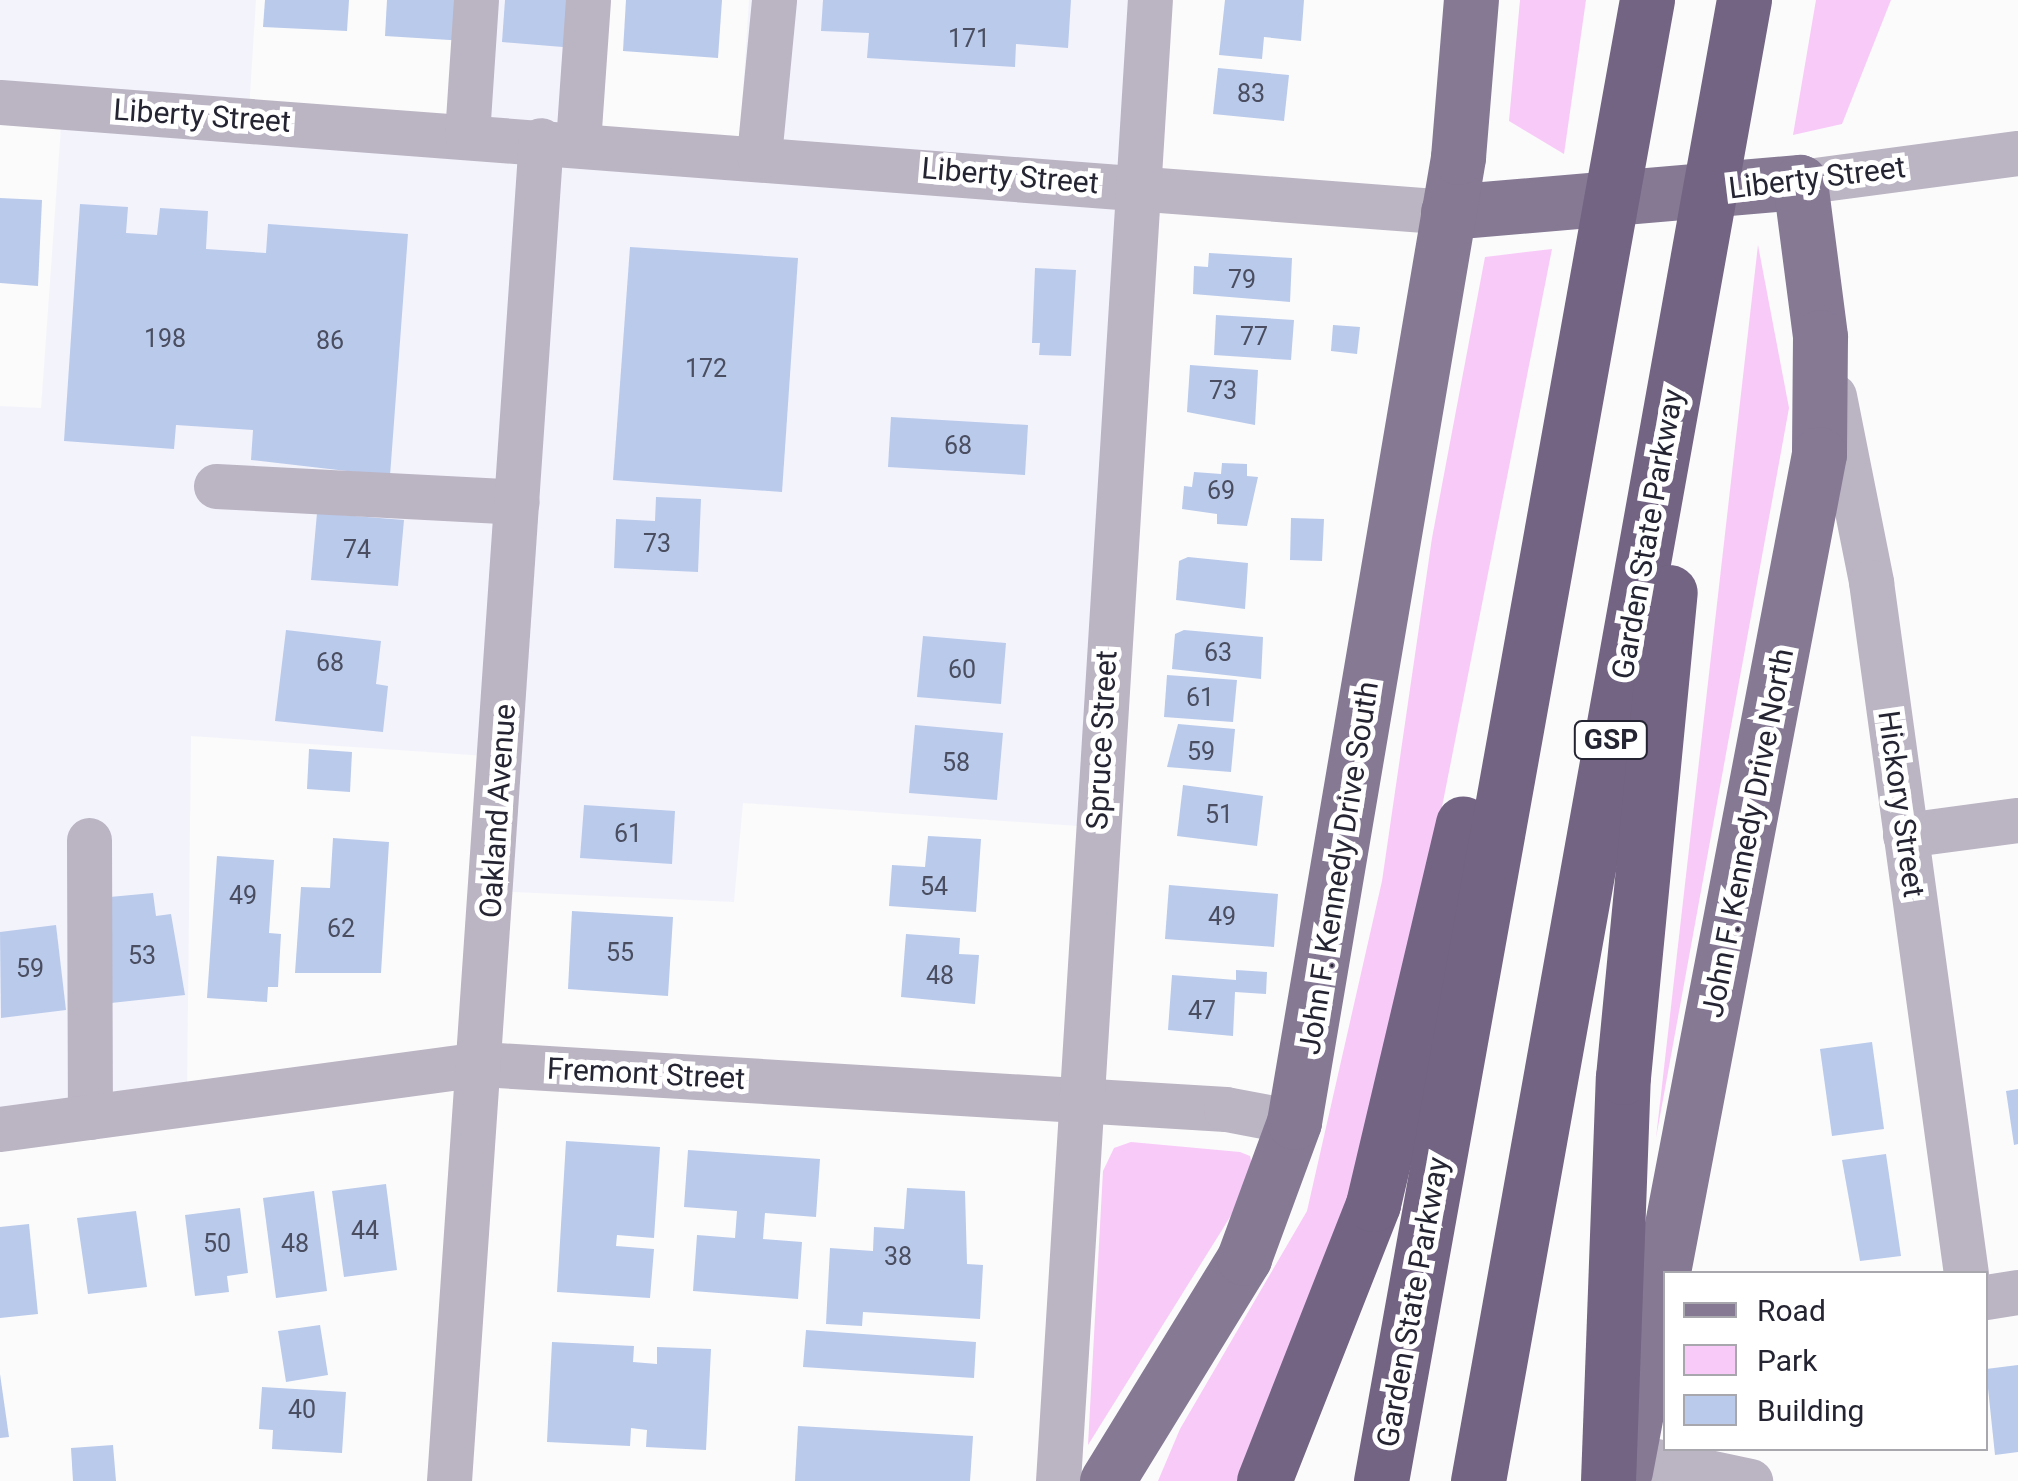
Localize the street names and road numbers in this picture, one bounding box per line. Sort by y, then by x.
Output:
street label: Liberty Street [112,92,292,140]
street label: Liberty Street [1727,149,1907,207]
street label: Liberty Street [920,150,1100,202]
street label: Garden State Parkway [1605,386,1691,682]
street label: John F. Kennedy Drive North [1695,645,1801,1021]
street label: Spruce Street [1079,649,1125,831]
street label: John F. Kennedy Drive South [1292,679,1386,1057]
street label: Oakland Avenue [473,703,523,919]
street label: Hickory Street [1870,708,1932,900]
road number: GSP [1574,717,1648,763]
street label: Fremont Street [546,1051,746,1097]
street label: Garden State Parkway [1370,1154,1456,1450]

